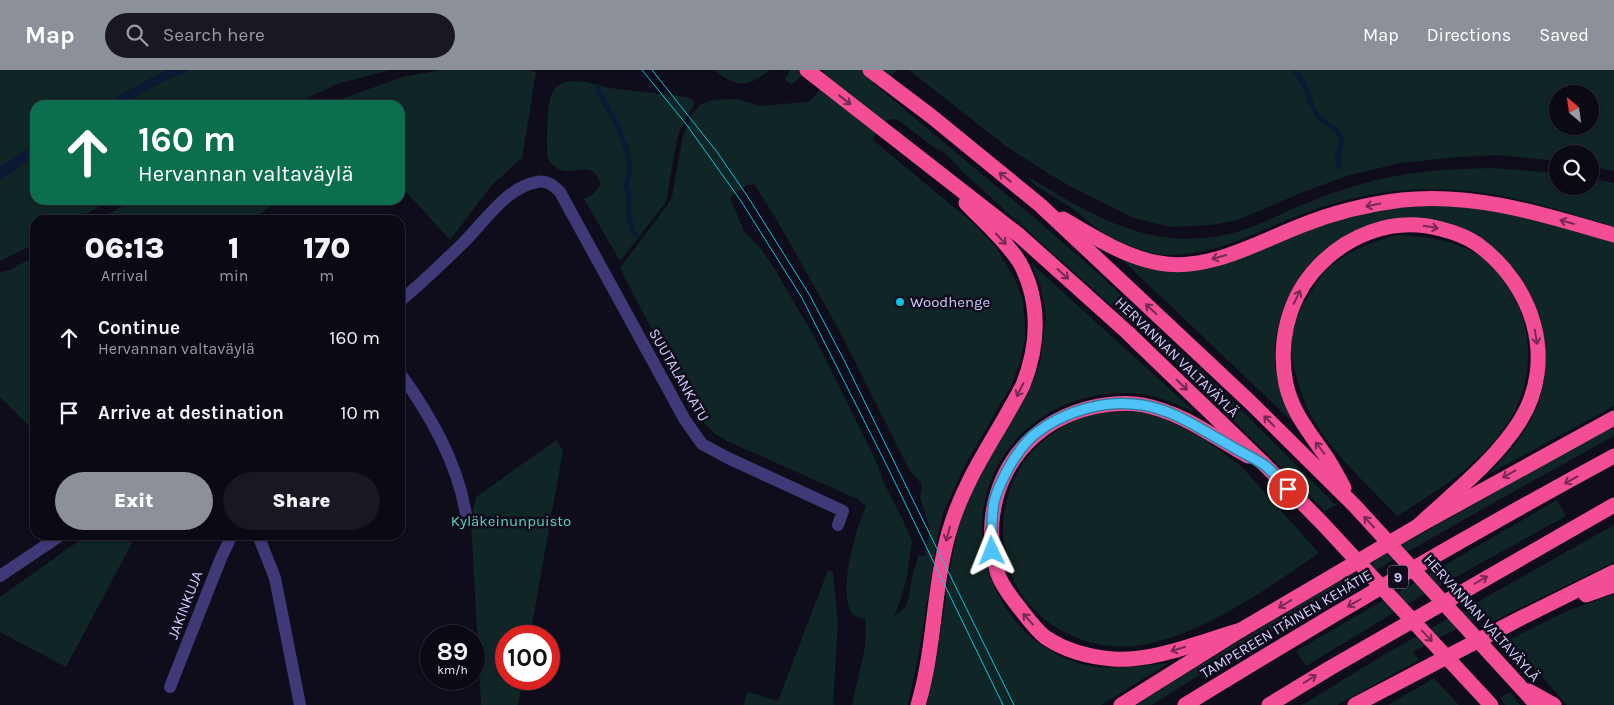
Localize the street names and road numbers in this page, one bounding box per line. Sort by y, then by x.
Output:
street label: HERVANNAN VALTAVÄYLÄ [1111,293,1243,421]
street label: SUUTALANKATU [645,325,713,425]
street label: HERVANNAN VALTAVÄYLÄ [1420,551,1544,686]
street label: TAMPEREEN ITÄINEN KEHÄTIE [1197,566,1375,682]
road number: 9 [1388,566,1408,588]
street label: JAKINKUJA [164,568,206,642]

